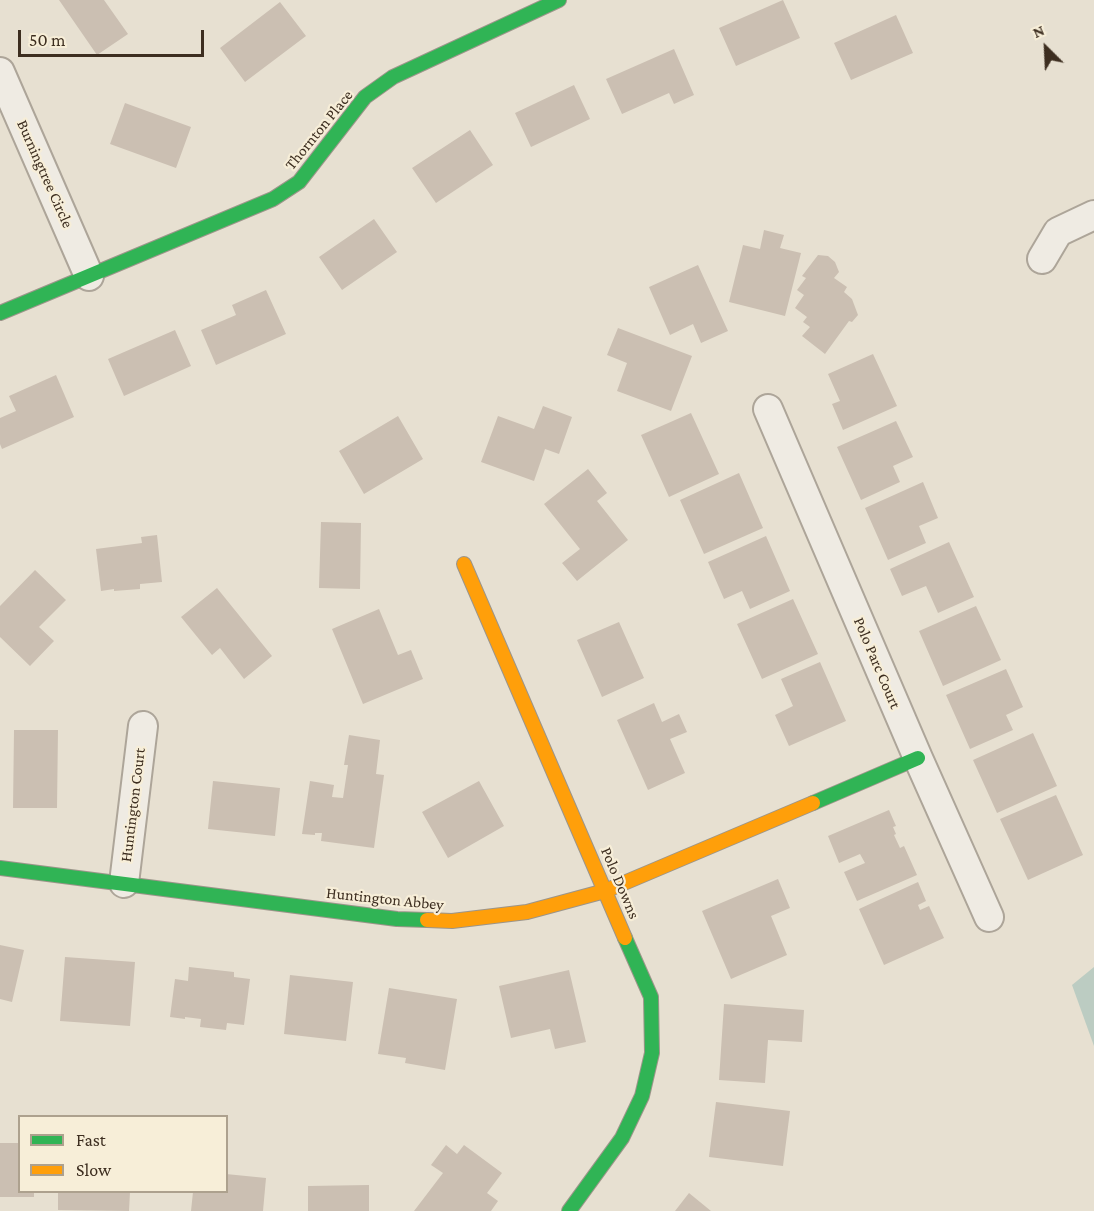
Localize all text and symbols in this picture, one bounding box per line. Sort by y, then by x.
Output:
scale bar [21,18,207,56]
north arrow [1016,18,1076,78]
text: N [1030,21,1047,41]
text: 50 m [29,30,66,50]
street label: Thornton Place [281,86,357,174]
street label: Burningtree Circle [13,117,77,231]
street label: Polo Parc Court [849,614,905,712]
street label: Huntington Court [116,747,150,863]
street label: Polo Downs [596,844,644,922]
street label: Huntington Abbey [325,883,445,915]
legend [18,1115,228,1193]
text: Fast [76,1130,106,1150]
text: Slow [76,1160,111,1180]

